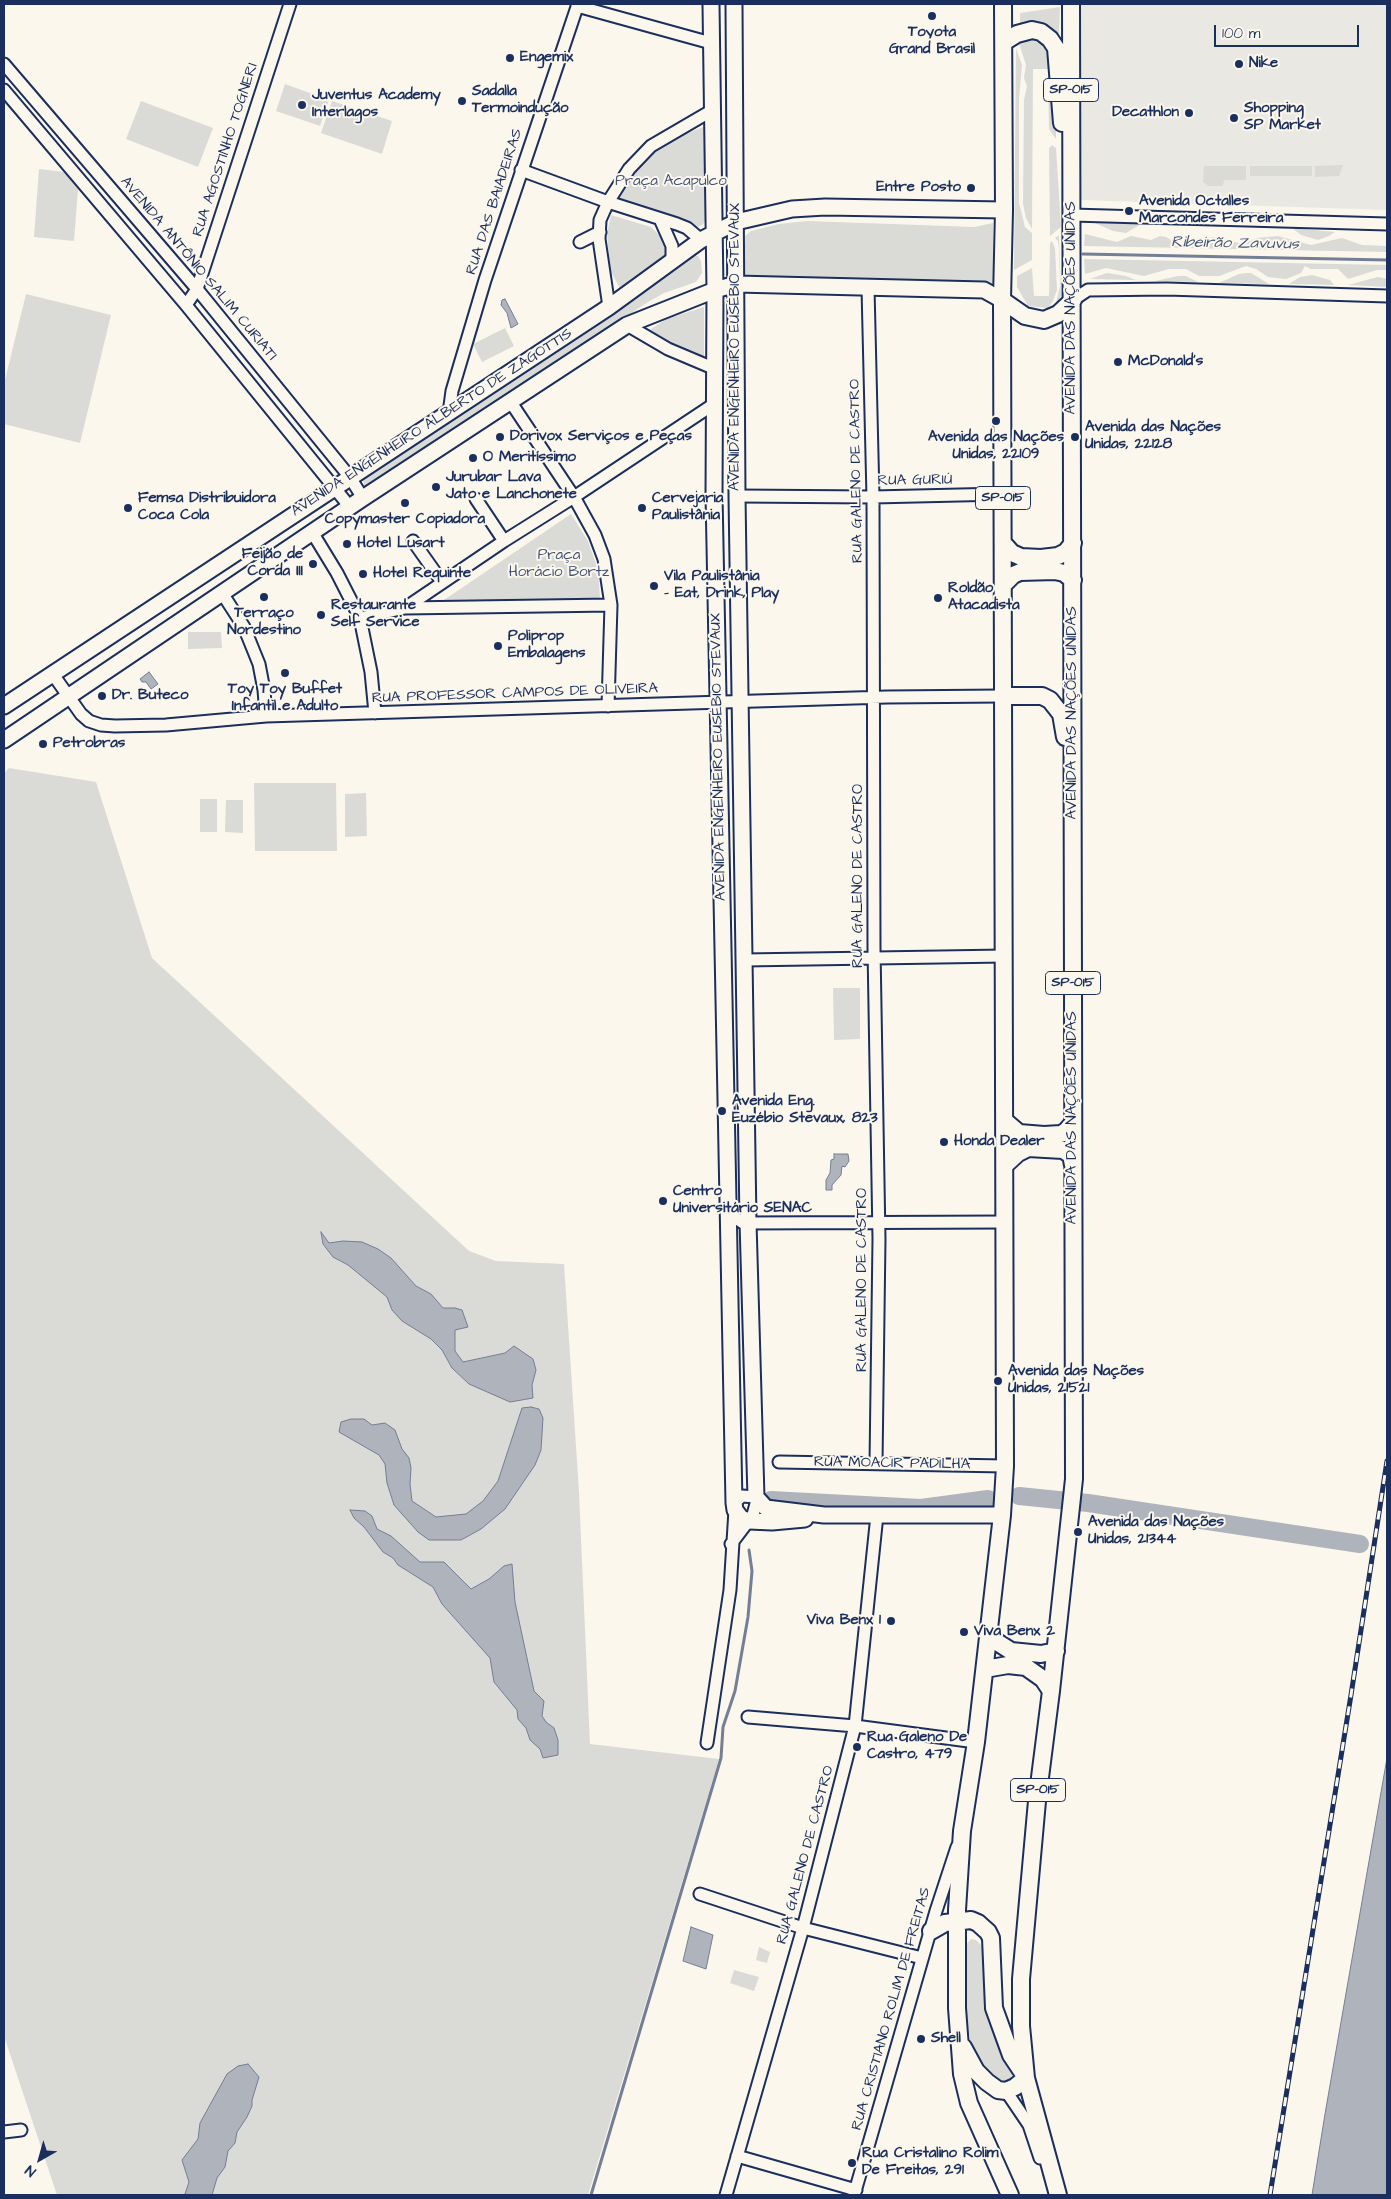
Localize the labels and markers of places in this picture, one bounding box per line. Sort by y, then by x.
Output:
marker: Toyota Grand Brasil [926,10,938,22]
place label: Toyota Grand Brasil [889,24,975,59]
place label: Engemix [520,49,573,67]
marker: Engemix [504,52,516,64]
place label: Nike [1249,55,1278,73]
marker: Nike [1233,58,1245,70]
place label: Sadalla Termoindução [472,83,568,118]
place label: Juventus Academy Interlagos [312,87,441,122]
marker: Sadalla Termoindução [456,95,468,107]
marker: Juventus Academy Interlagos [296,99,308,111]
place label: Shopping SP Market [1244,100,1321,135]
place label: Decathlon [1112,104,1179,122]
marker: Decathlon [1183,107,1195,119]
marker: Shopping SP Market [1228,112,1240,124]
place label: Entre Posto [876,179,961,197]
marker: Entre Posto [965,182,977,194]
place label: Avenida Octalles Marcondes Ferreira [1139,193,1283,228]
marker: Avenida Octalles Marcondes Ferreira [1123,205,1135,217]
place label: McDonald's [1128,353,1203,371]
marker: McDonald's [1112,356,1124,368]
marker: Avenida das Nações Unidas, 22109 [990,415,1002,427]
place label: Avenida das Nações Unidas, 22128 [1085,419,1221,454]
place label: Dorivox Serviços e Peças [510,428,692,446]
place label: Avenida das Nações Unidas, 22109 [928,429,1064,464]
marker: Dorivox Serviços e Peças [494,431,506,443]
marker: Avenida das Nações Unidas, 22128 [1069,431,1081,443]
place label: O Meritíssimo [483,449,576,467]
marker: O Meritíssimo [467,452,479,464]
place label: Jurubar Lava Jato e Lanchonete [446,469,577,504]
marker: Jurubar Lava Jato e Lanchonete [430,481,442,493]
place label: Femsa Distribuidora Coca Cola [138,490,276,525]
place label: Cervejaria Paulistânia [652,490,723,525]
marker: Copymaster Copiadora [399,497,411,509]
marker: Femsa Distribuidora Coca Cola [122,502,134,514]
marker: Cervejaria Paulistânia [636,502,648,514]
place label: Copymaster Copiadora [325,511,485,529]
place label: Hotel Lusart [357,535,445,553]
marker: Hotel Lusart [341,538,353,550]
place label: Feijão de Corda III [242,546,303,581]
marker: Feijão de Corda III [307,558,319,570]
place label: Hotel Requinte [373,565,471,583]
marker: Hotel Requinte [357,568,369,580]
place label: Vila Paulistânia - Eat, Drink, Play [664,568,779,603]
marker: Vila Paulistânia - Eat, Drink, Play [648,580,660,592]
place label: Roldão Atacadista [948,580,1020,615]
marker: Terraço Nordestino [258,591,270,603]
marker: Roldão Atacadista [932,592,944,604]
place label: Restaurante Self Service [331,597,420,632]
place label: Terraço Nordestino [227,605,301,640]
marker: Restaurante Self Service [315,609,327,621]
place label: Poliprop Embalagens [508,628,585,663]
marker: Poliprop Embalagens [492,640,504,652]
marker: Toy Toy Buffet Infantil e Adulto [279,667,291,679]
place label: Toy Toy Buffet Infantil e Adulto [228,681,342,716]
place label: Dr. Buteco [112,687,189,705]
marker: Dr. Buteco [96,690,108,702]
place label: Petrobras [53,735,125,753]
marker: Petrobras [37,738,49,750]
place label: Avenida Eng. Euzébio Stevaux, 823 [732,1093,878,1128]
marker: Avenida Eng. Euzébio Stevaux, 823 [716,1105,728,1117]
place label: Honda Dealer [954,1133,1045,1151]
marker: Honda Dealer [938,1136,950,1148]
place label: Centro Universitário SENAC [673,1183,812,1218]
marker: Centro Universitário SENAC [657,1195,669,1207]
place label: Avenida das Nações Unidas, 21521 [1008,1363,1144,1398]
marker: Avenida das Nações Unidas, 21521 [992,1375,1004,1387]
place label: Avenida das Nações Unidas, 21344 [1088,1514,1224,1549]
marker: Avenida das Nações Unidas, 21344 [1072,1526,1084,1538]
place label: Viva Benx 1 [807,1612,881,1630]
marker: Viva Benx 1 [885,1615,897,1627]
place label: Viva Benx 2 [974,1623,1055,1641]
marker: Viva Benx 2 [958,1626,970,1638]
place label: Rua Galeno De Castro, 479 [867,1729,967,1764]
marker: Rua Galeno De Castro, 479 [851,1741,863,1753]
place label: Shell [931,2030,961,2048]
marker: Shell [915,2033,927,2045]
place label: Rua Cristalino Rolim De Freitas, 291 [862,2145,998,2180]
marker: Rua Cristalino Rolim De Freitas, 291 [846,2157,858,2169]

